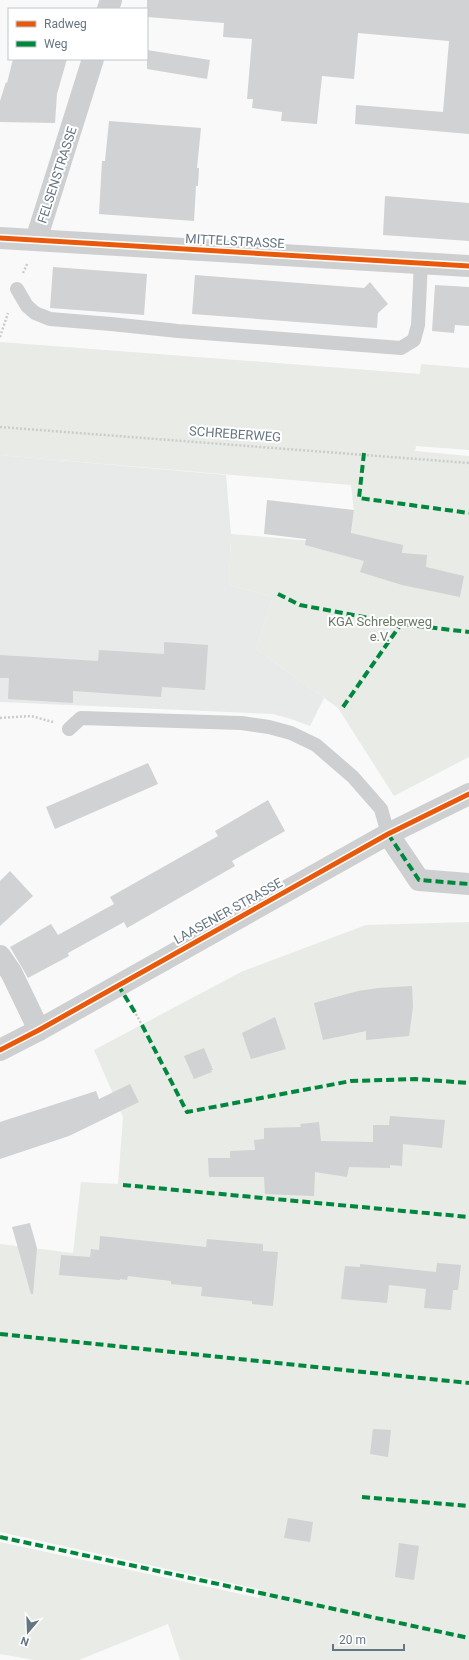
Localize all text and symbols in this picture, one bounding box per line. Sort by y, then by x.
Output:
legend [8,8,148,60]
text: Radweg [44,17,87,31]
text: Weg [44,37,68,51]
street label: FELSENSTRASSE [34,125,80,225]
street label: MITTELSTRASSE [185,231,285,251]
street label: SCHREBERWEG [189,423,281,445]
park label: KGA Schreberweg e.V. [328,614,432,644]
street label: LAASENER STRASSE [171,875,285,947]
north arrow [8,1612,48,1652]
scale bar [333,1626,404,1652]
text: N [19,1633,31,1648]
text: 20 m [339,1633,366,1647]

